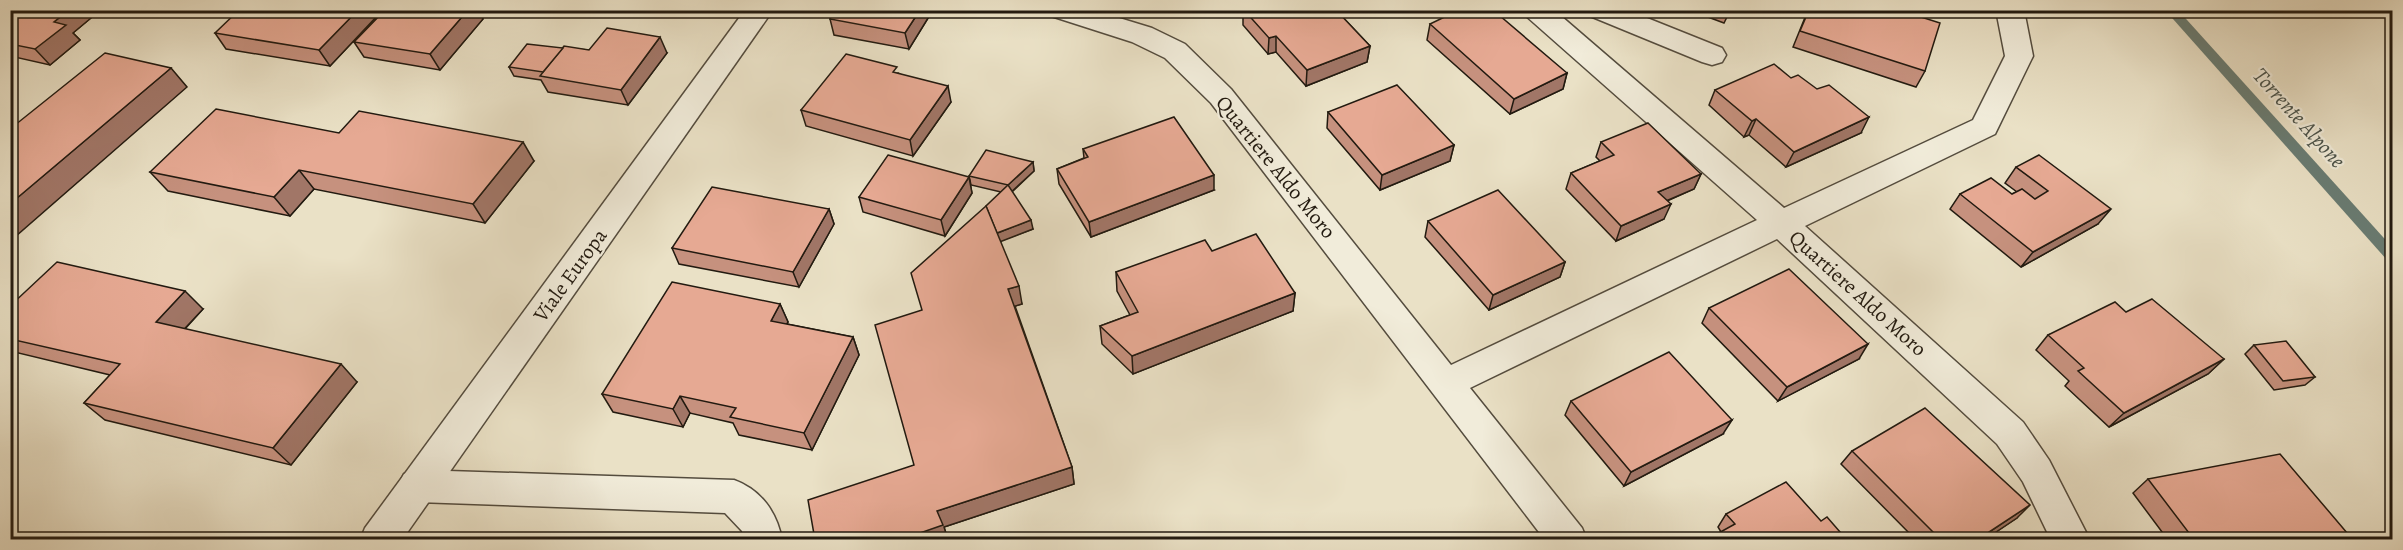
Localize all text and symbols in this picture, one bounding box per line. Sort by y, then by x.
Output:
water label: Torrente Alpone [2246,61,2352,175]
street label: Quartiere Aldo Moro [1210,90,1342,244]
street label: Viale Europa [526,223,613,328]
street label: Quartiere Aldo Moro [1783,224,1933,362]

